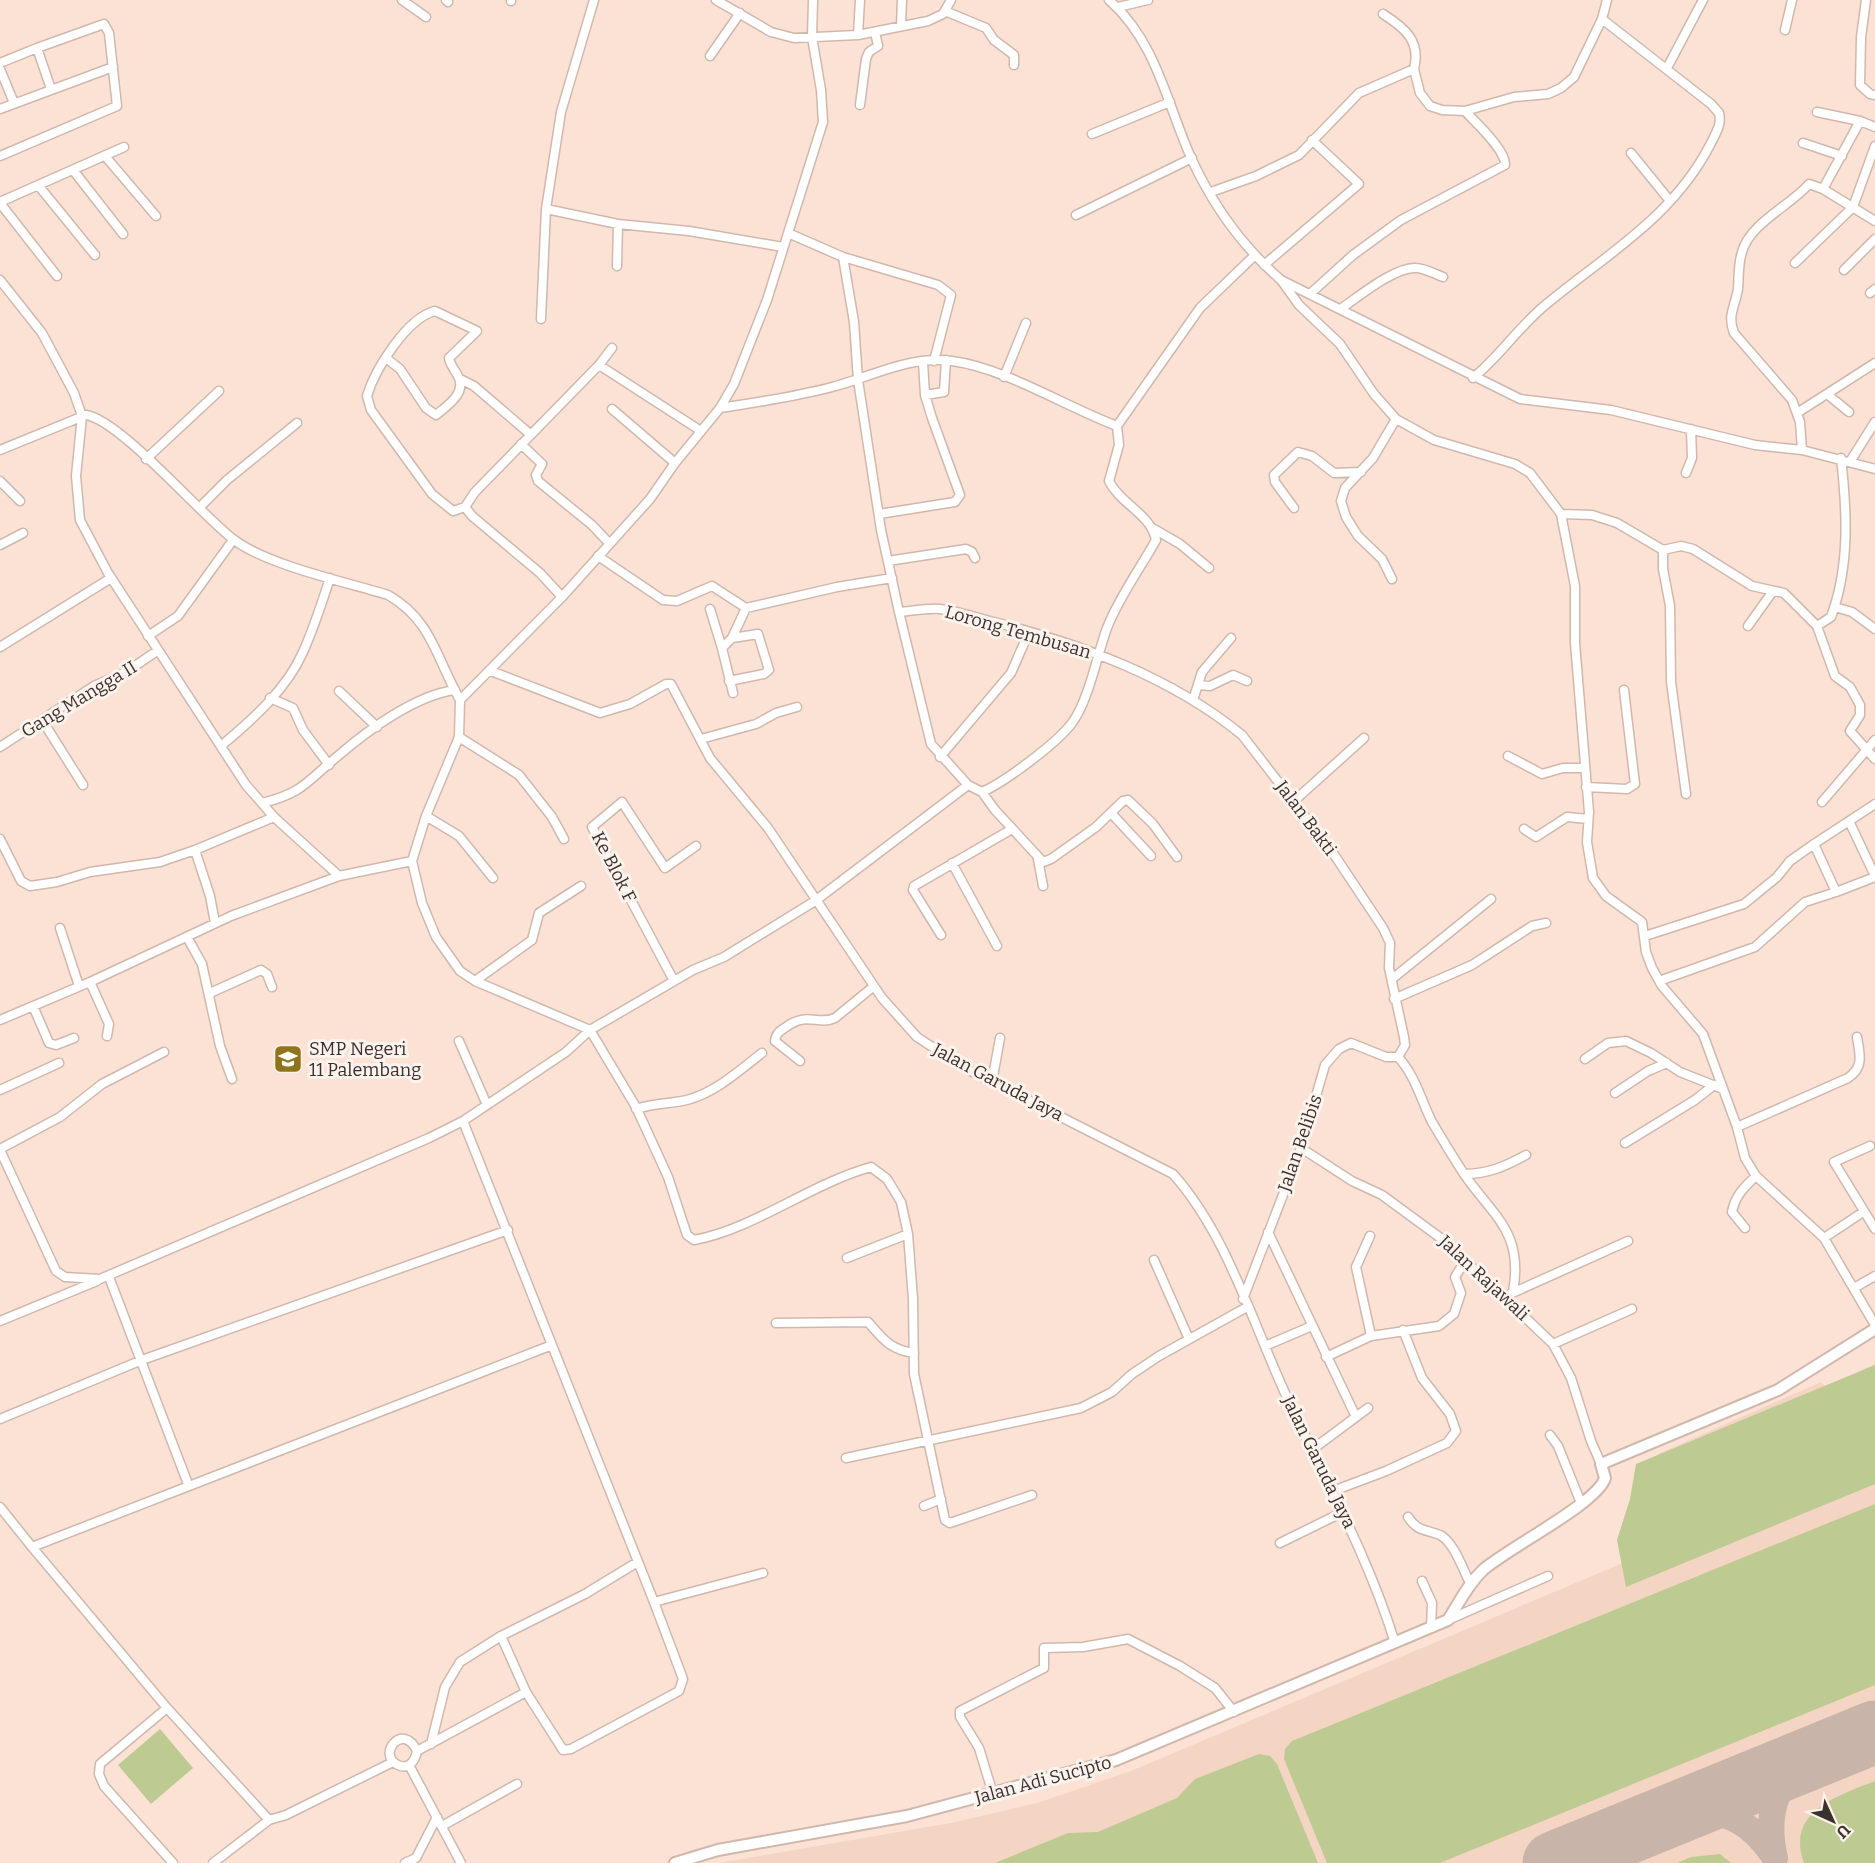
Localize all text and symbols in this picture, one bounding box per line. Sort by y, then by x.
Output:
street label: Lorong Tembusan [942,601,1094,664]
street label: Gang Mangga II [17,656,141,742]
street label: Jalan Bakti [1270,775,1341,860]
street label: Ke Blok F [587,828,641,906]
place label: SMP Negeri 11 Palembang [309,1038,421,1081]
street label: Jalan Garuda Jaya [928,1038,1067,1126]
school or university icon: SMP Negeri 11 Palembang [272,1043,304,1075]
street label: Jalan Belibis [1273,1091,1327,1195]
street label: Jalan Rajawali [1434,1230,1534,1325]
street label: Jalan Garuda Jaya [1277,1391,1361,1532]
street label: Jalan Adi Sucipto [971,1751,1114,1809]
north arrow [1803,1791,1863,1851]
text: U [1832,1820,1854,1842]

